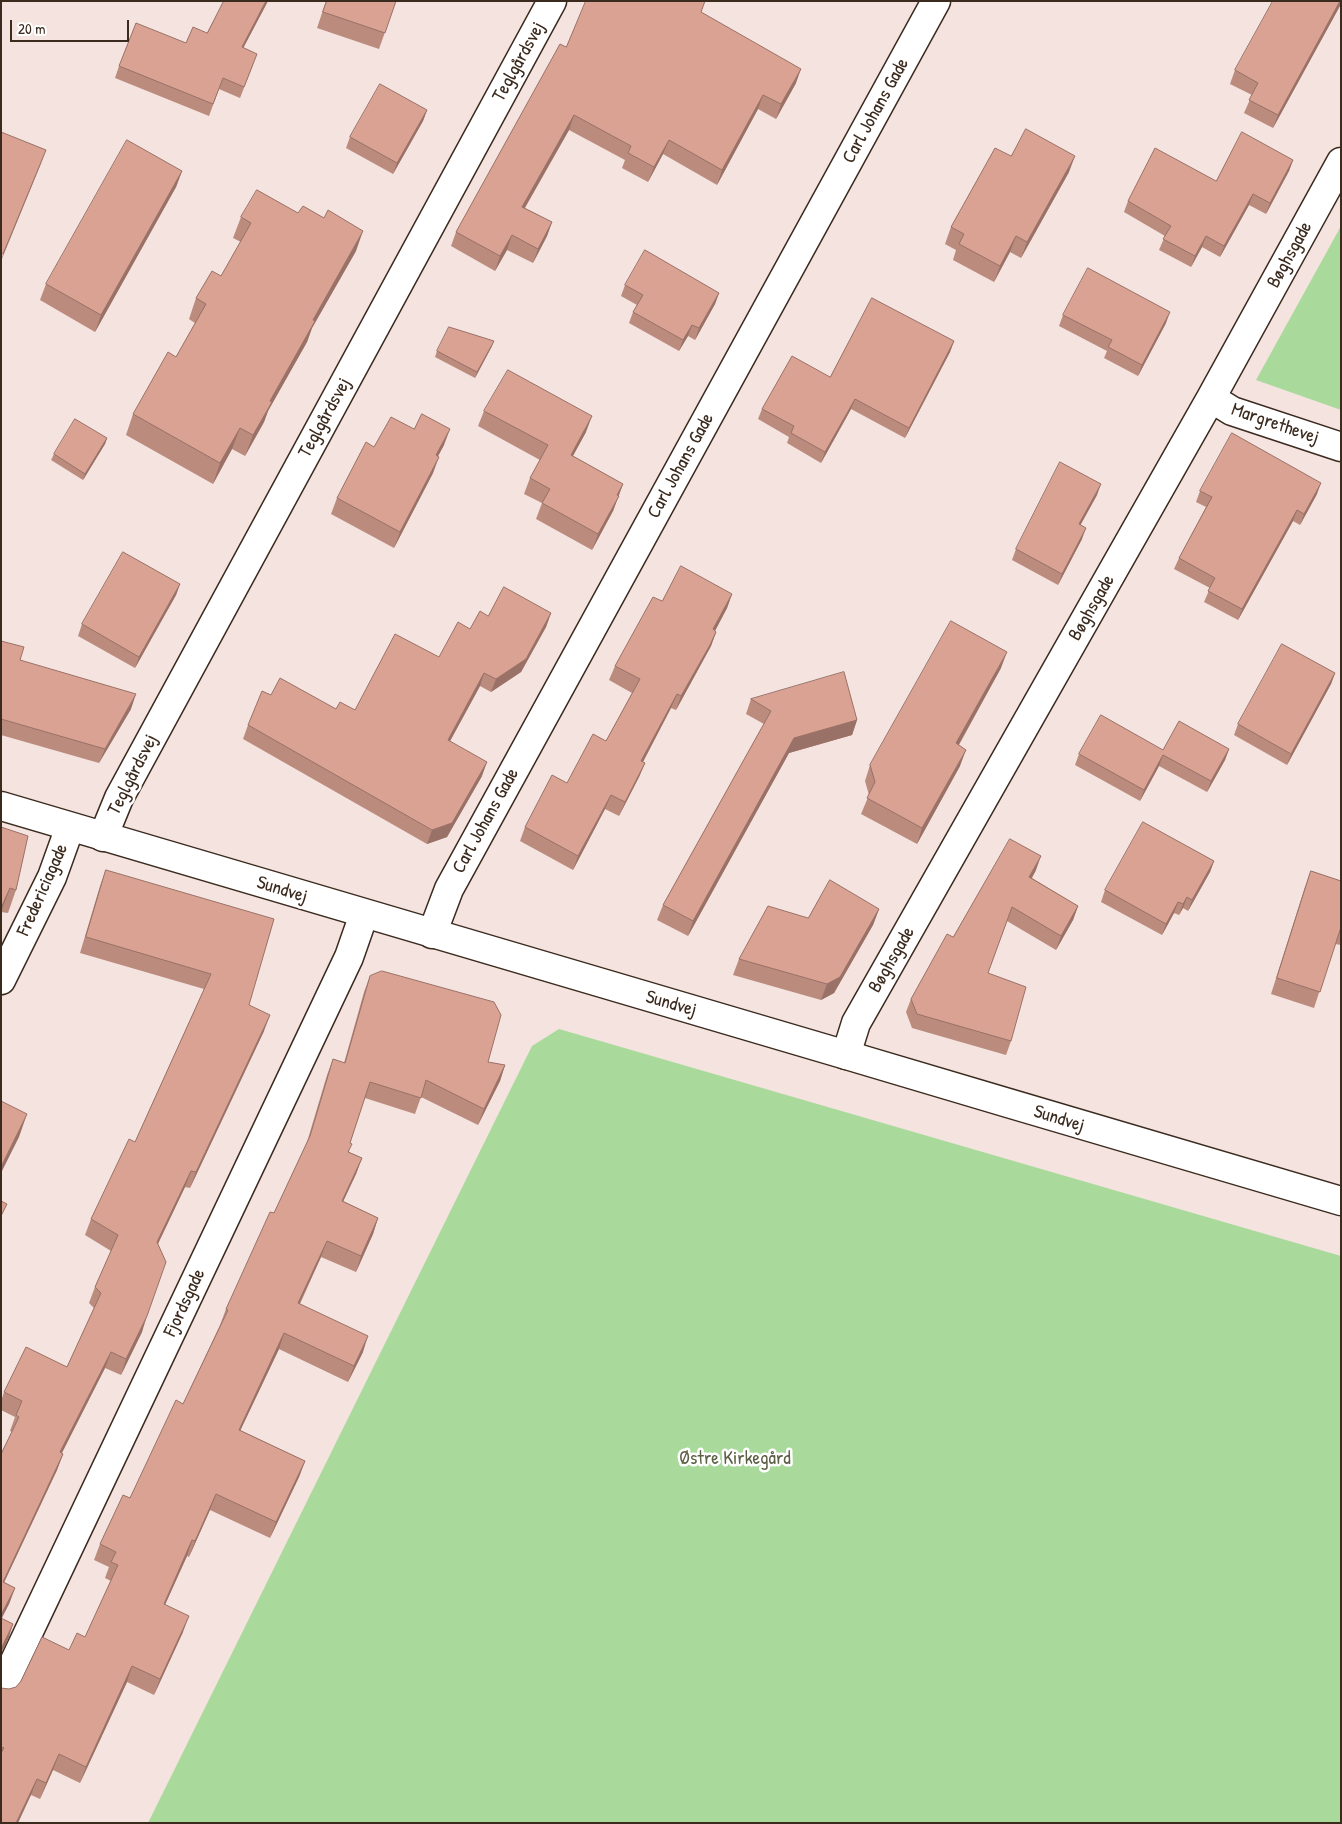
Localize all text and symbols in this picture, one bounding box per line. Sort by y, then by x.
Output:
scale bar [12,10,131,42]
text: 20 m [18,18,45,39]
street label: Teglgårdsvej [488,18,550,106]
street label: Carl Johans Gade [838,55,914,167]
street label: Bøghsgade [1263,218,1317,292]
street label: Teglgårdsvej [294,374,356,462]
street label: Margrethevej [1228,398,1322,450]
street label: Carl Johans Gade [643,410,719,522]
street label: Bøghsgade [1064,571,1120,645]
street label: Teglgårdsvej [103,731,163,819]
street label: Carl Johans Gade [448,765,524,877]
street label: Fredericiagade [13,840,73,940]
street label: Sundvej [254,872,310,908]
street label: Bøghsgade [864,923,920,997]
street label: Sundvej [643,986,699,1022]
street label: Sundvej [1031,1101,1087,1137]
street label: Fjordsgade [159,1265,211,1341]
park label: Østre Kirkegård [679,1448,791,1470]

